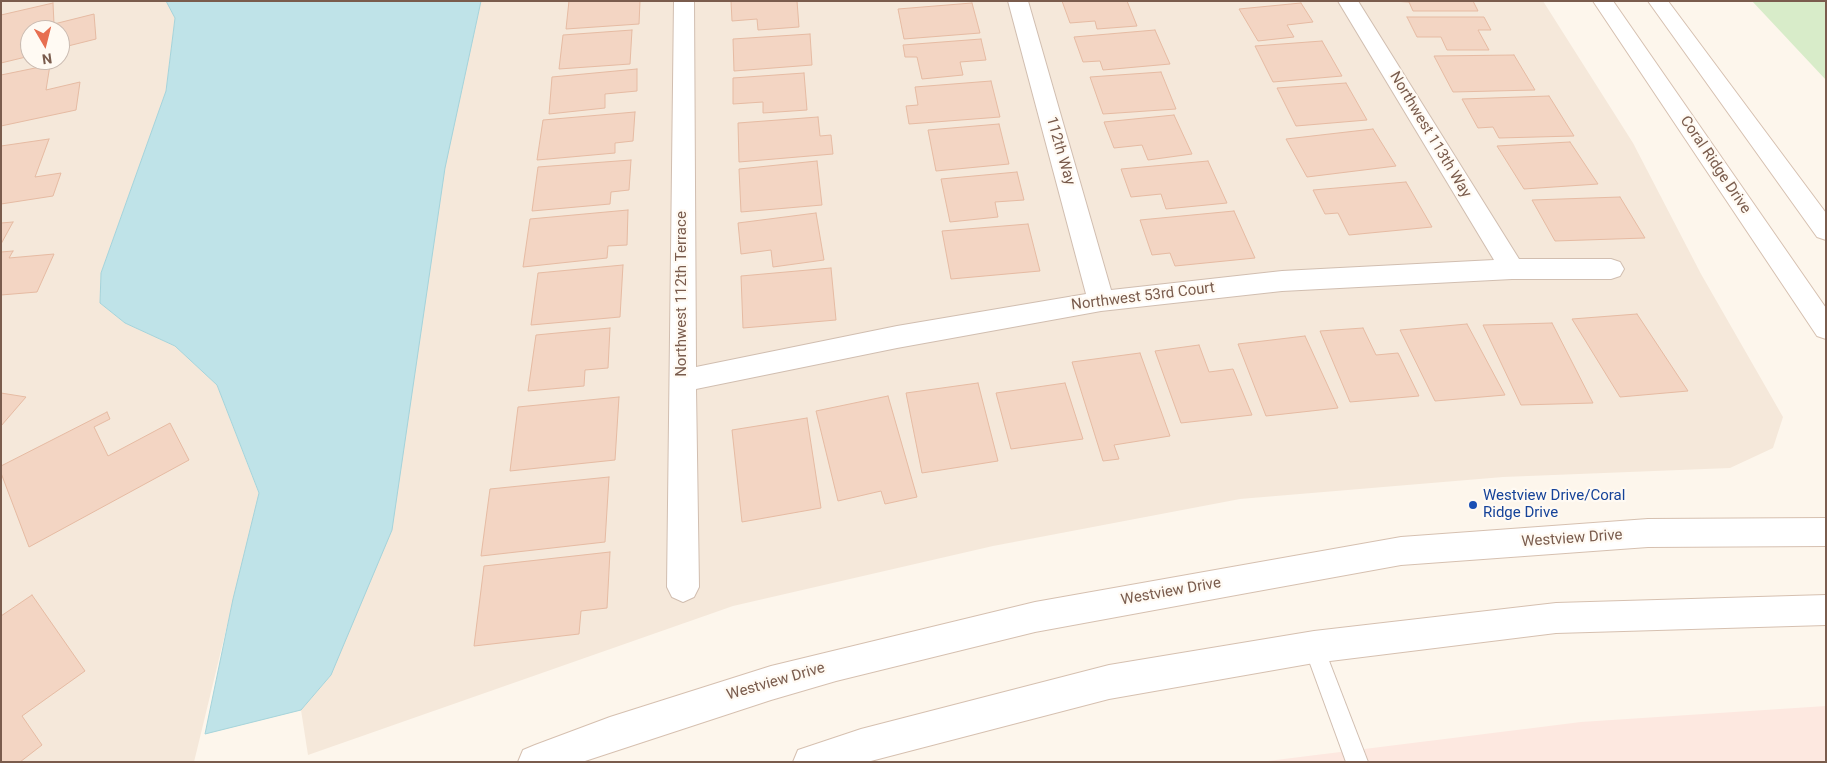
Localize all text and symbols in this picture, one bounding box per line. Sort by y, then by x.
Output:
north arrow [20,20,70,70]
text: N [41,50,53,67]
street label: Northwest 113th Way [1385,69,1475,201]
street label: Coral Ridge Drive [1676,113,1754,217]
street label: 112th Way [1042,115,1078,187]
street label: Northwest 112th Terrace [673,211,691,377]
street label: Northwest 53rd Court [1070,279,1216,315]
place label: Westview Drive/Coral Ridge Drive [1483,487,1625,522]
marker: Westview Drive/Coral Ridge Drive [1467,499,1479,511]
street label: Westview Drive [1521,526,1623,552]
street label: Westview Drive [1120,574,1222,610]
street label: Westview Drive [725,659,827,705]

